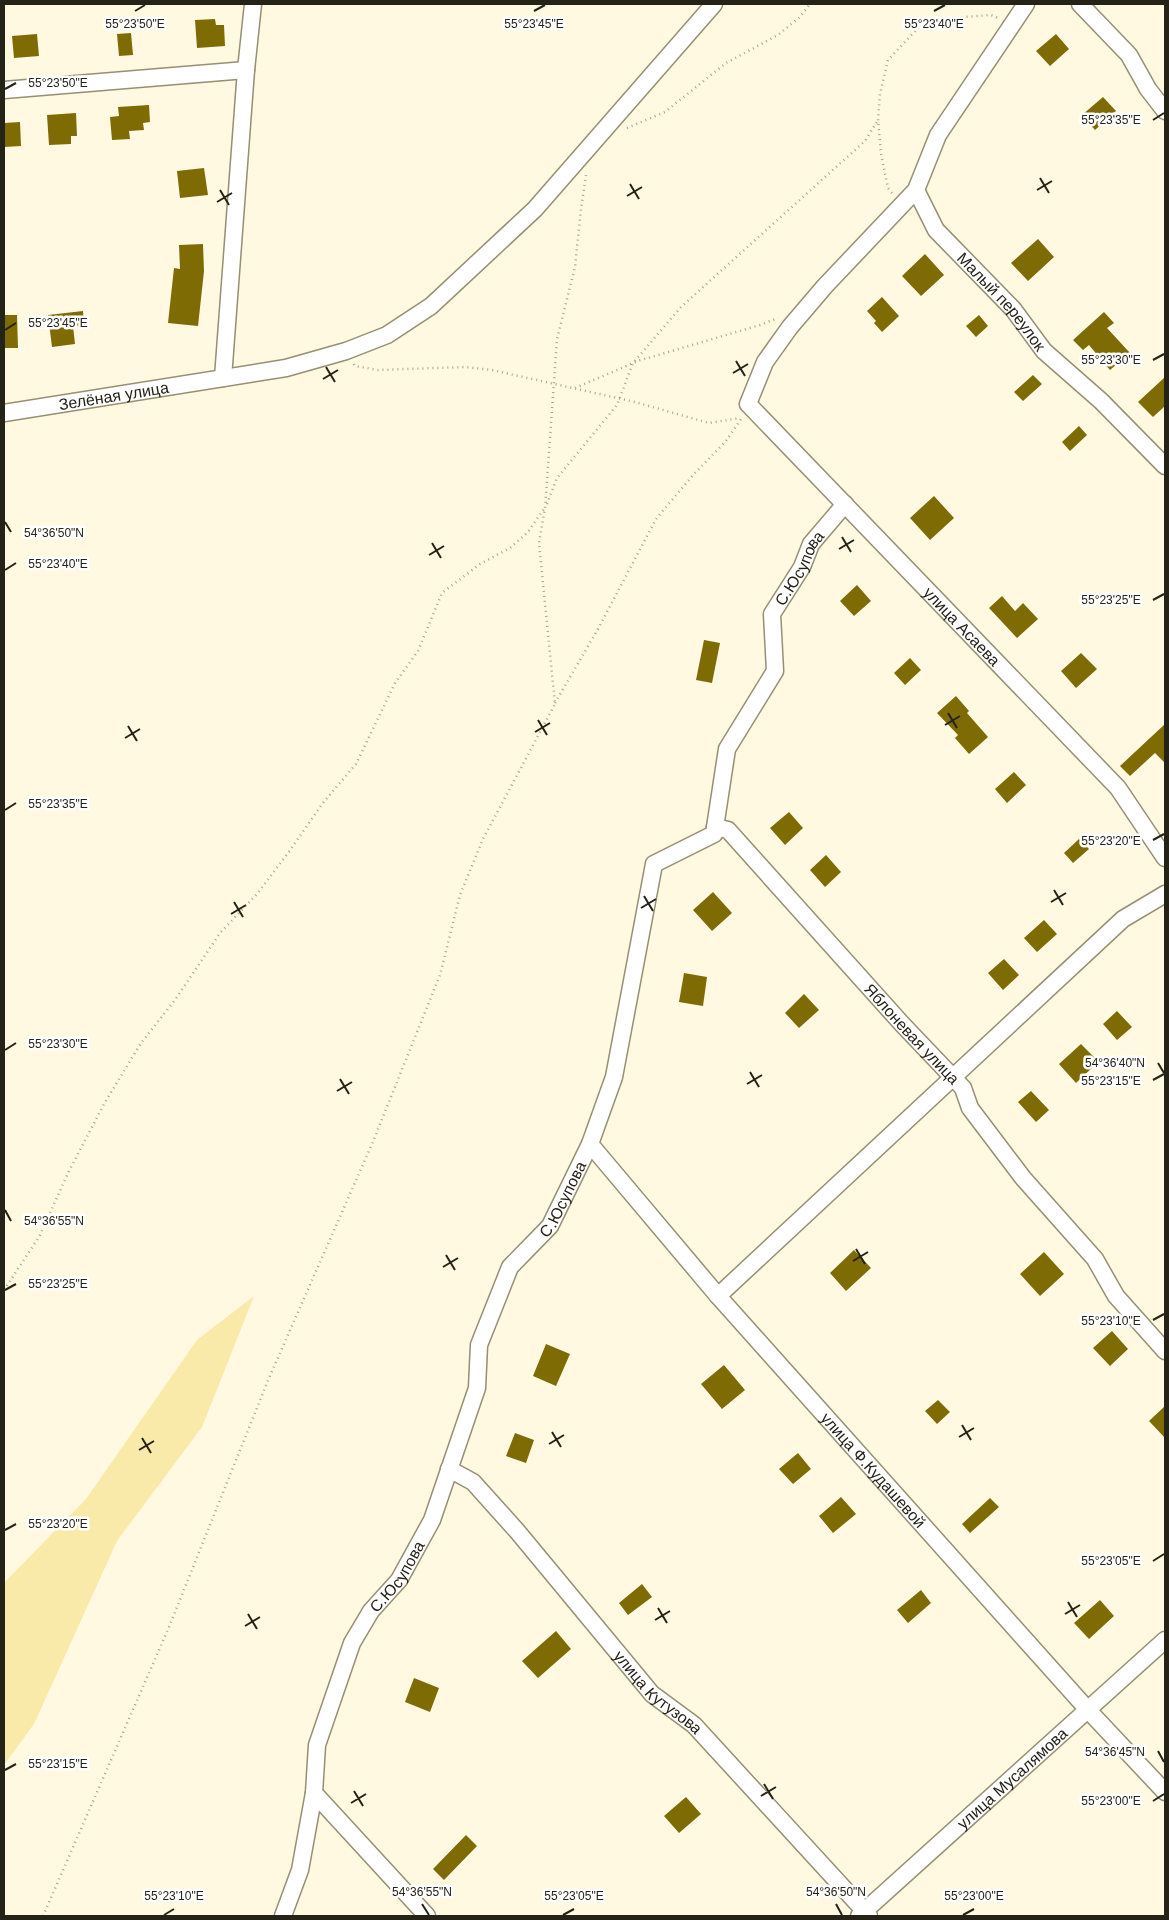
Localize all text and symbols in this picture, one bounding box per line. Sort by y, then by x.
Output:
text: 55°23'50"E [105,17,165,31]
text: 55°23'45"E [504,17,564,31]
text: 55°23'40"E [904,17,964,31]
text: 55°23'50"E [28,76,88,90]
text: 55°23'35"E [1081,113,1141,127]
street label: Малый переулок [954,249,1050,355]
text: 55°23'45"E [28,316,88,330]
text: 55°23'30"E [1081,353,1141,367]
street label: Зелёная улица [57,378,170,413]
text: 54°36'50"N [24,526,84,540]
street label: С.Юсупова [771,527,827,608]
text: 55°23'40"E [28,557,88,571]
street label: улица Асаева [920,583,1004,669]
text: 55°23'25"E [1081,593,1141,607]
text: 55°23'35"E [28,797,88,811]
text: 55°23'20"E [1081,834,1141,848]
street label: Яблоневая улица [861,980,963,1087]
text: 55°23'30"E [28,1037,88,1051]
text: 54°36'40"N [1085,1056,1145,1070]
text: 55°23'15"E [1081,1074,1141,1088]
street label: С.Юсупова [536,1158,589,1240]
text: 54°36'55"N [24,1214,84,1228]
text: 55°23'25"E [28,1277,88,1291]
text: 55°23'10"E [1081,1314,1141,1328]
street label: улица Ф.Кудашевой [818,1409,929,1531]
text: 55°23'20"E [28,1517,88,1531]
street label: С.Юсупова [366,1538,427,1615]
text: 55°23'05"E [1081,1554,1141,1568]
street label: улица Кутузова [611,1647,706,1737]
street label: улица Мусалямова [954,1724,1070,1832]
text: 54°36'45"N [1085,1745,1145,1759]
text: 55°23'15"E [28,1757,88,1771]
text: 55°23'00"E [1081,1794,1141,1808]
text: 54°36'55"N [392,1885,452,1899]
text: 54°36'50"N [806,1885,866,1899]
text: 55°23'10"E [144,1889,204,1903]
text: 55°23'05"E [544,1889,604,1903]
text: 55°23'00"E [944,1889,1004,1903]

